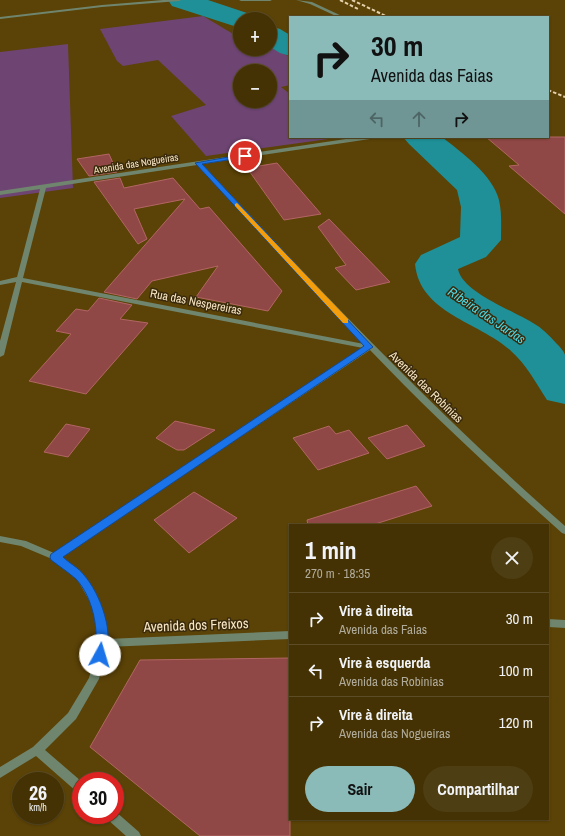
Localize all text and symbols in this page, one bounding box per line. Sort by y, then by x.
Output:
map controls [233,12,277,108]
button: + [233,12,277,56]
text: 30 m [371,27,423,65]
icon: right [305,32,357,84]
text: Avenida das Faias [371,63,493,88]
button: − [233,64,277,108]
icon: left [366,108,388,130]
icon: ahead [408,108,430,130]
icon: right [450,108,472,130]
pin [228,139,262,173]
icon: arrive [234,145,256,167]
street label: Avenida das Nogueiras [92,150,179,177]
water label: Ribeira das Jardas [445,283,529,348]
street label: Rua das Nespereiras [149,285,243,319]
street label: Avenida das Robínias [385,347,466,426]
text: 1 min [305,534,356,566]
button: close [491,537,533,579]
text: 270 m · 18:35 [305,565,370,582]
text: Vire à direita [339,600,413,621]
icon: right [305,608,327,630]
text: 30 m [506,608,533,629]
street label: Avenida dos Freixos [142,614,249,636]
text: Avenida das Faias [339,621,427,638]
position arrow [79,634,121,676]
text: Vire à esquerda [339,652,430,673]
icon: left [305,660,327,682]
text: 100 m [499,660,533,681]
text: Avenida das Robínias [339,673,444,690]
text: Vire à direita [339,704,413,725]
icon: right [305,712,327,734]
text: 120 m [499,712,533,733]
text: Avenida das Nogueiras [339,725,450,742]
button: Sair [305,766,415,812]
button: Compartilhar [423,766,533,812]
speed limit sign: 30 [72,772,124,824]
text: 26 [29,779,47,806]
text: km/h [29,801,47,814]

